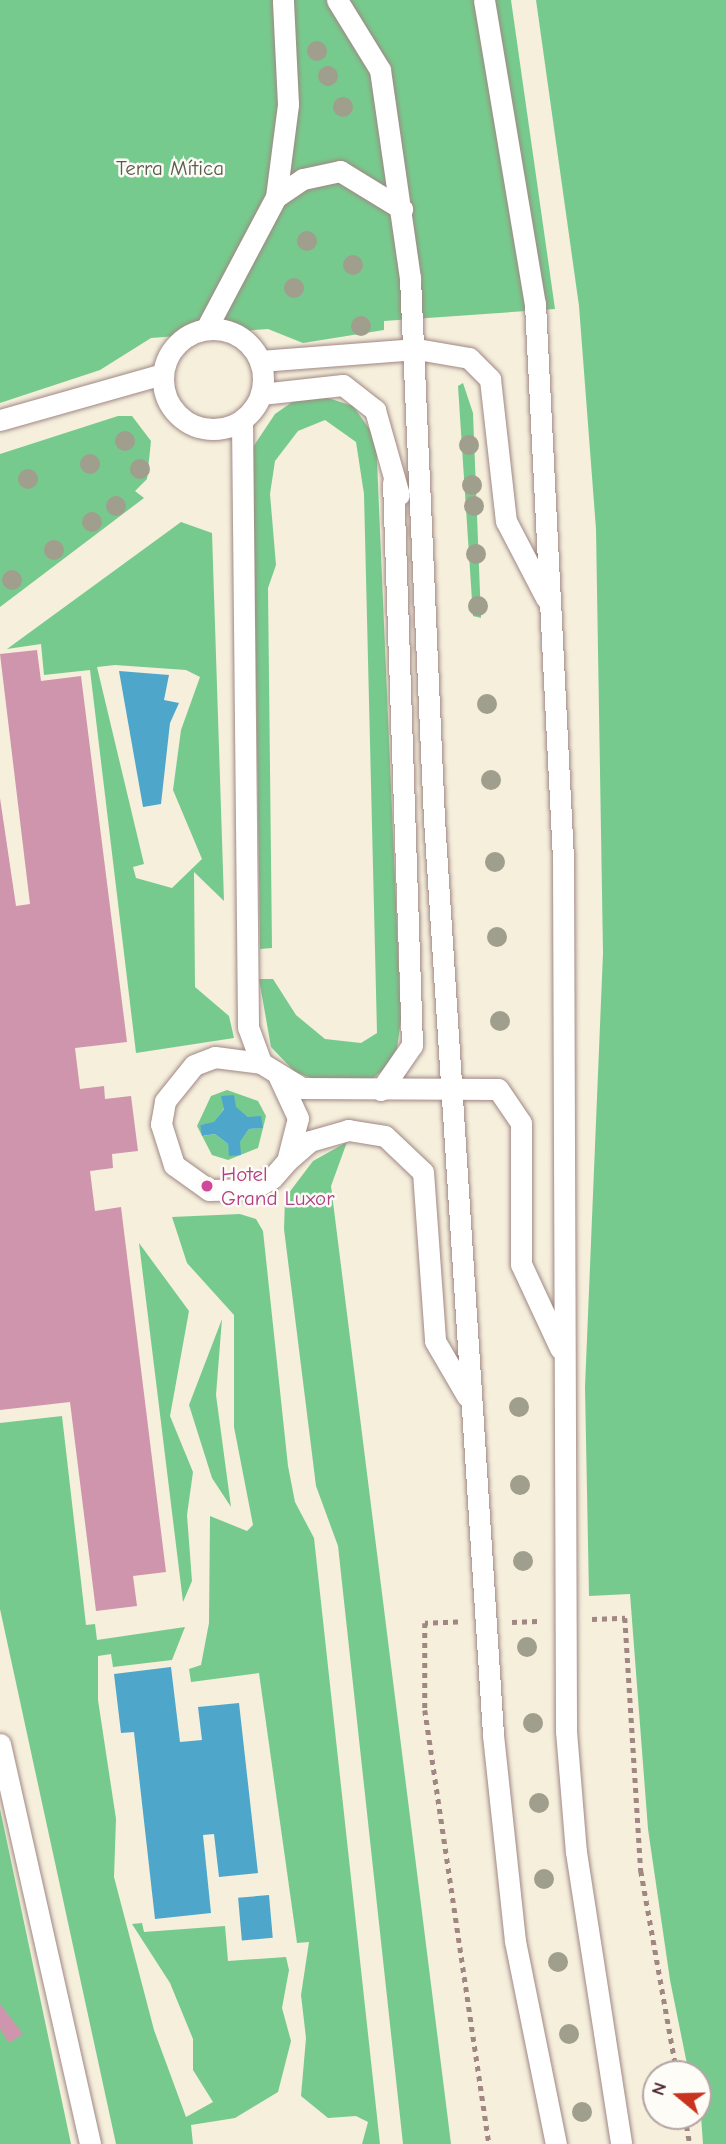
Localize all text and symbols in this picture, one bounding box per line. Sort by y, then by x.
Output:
park label: Terra Mítica [116,155,224,181]
place label: Hotel Grand Luxor [221,1161,334,1211]
marker: Hotel Grand Luxor [199,1178,215,1194]
north arrow [642,2060,712,2130]
text: N [647,2079,671,2098]

